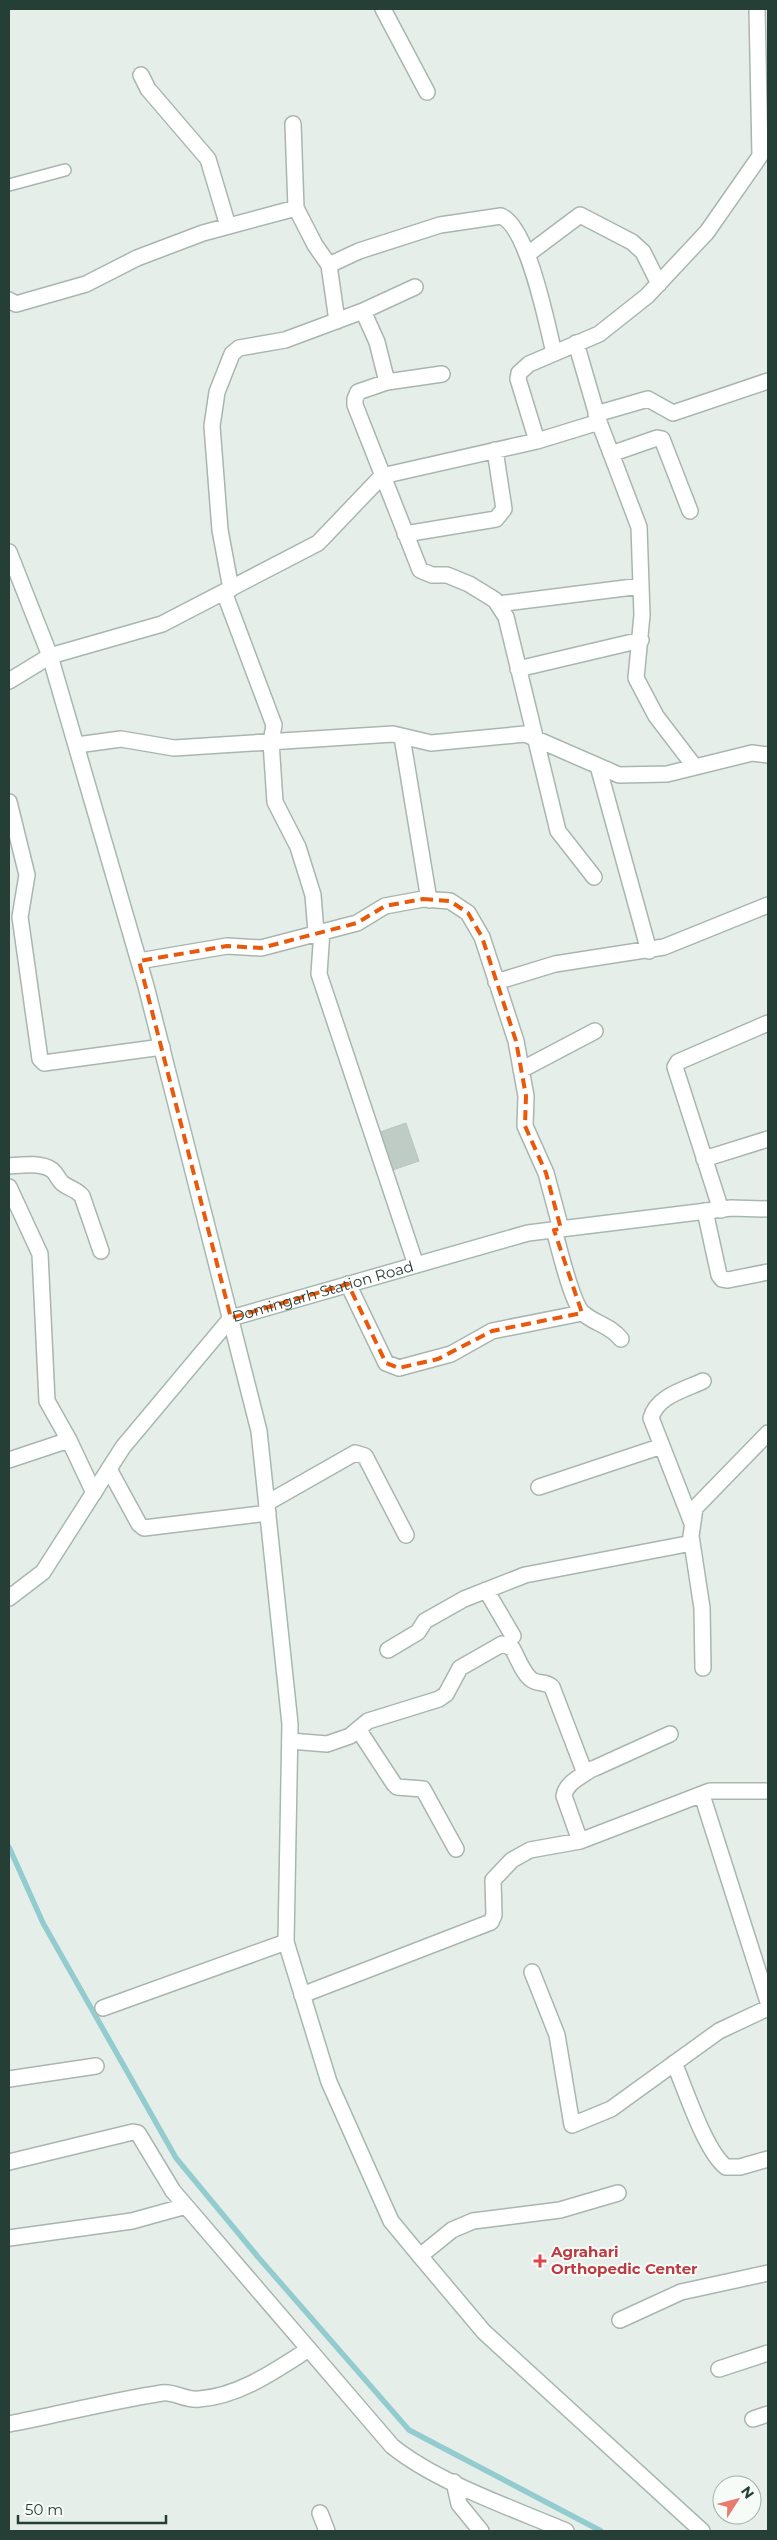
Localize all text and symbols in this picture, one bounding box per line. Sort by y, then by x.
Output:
street label: Domingarh Station Road [230,1256,416,1326]
place label: Agrahari Orthopedic Center [550,2242,698,2278]
marker: Agrahari Orthopedic Center [533,2254,547,2268]
north arrow [712,2475,762,2525]
text: N [737,2482,758,2502]
scale bar [18,2492,165,2524]
text: 50 m [25,2500,63,2519]

